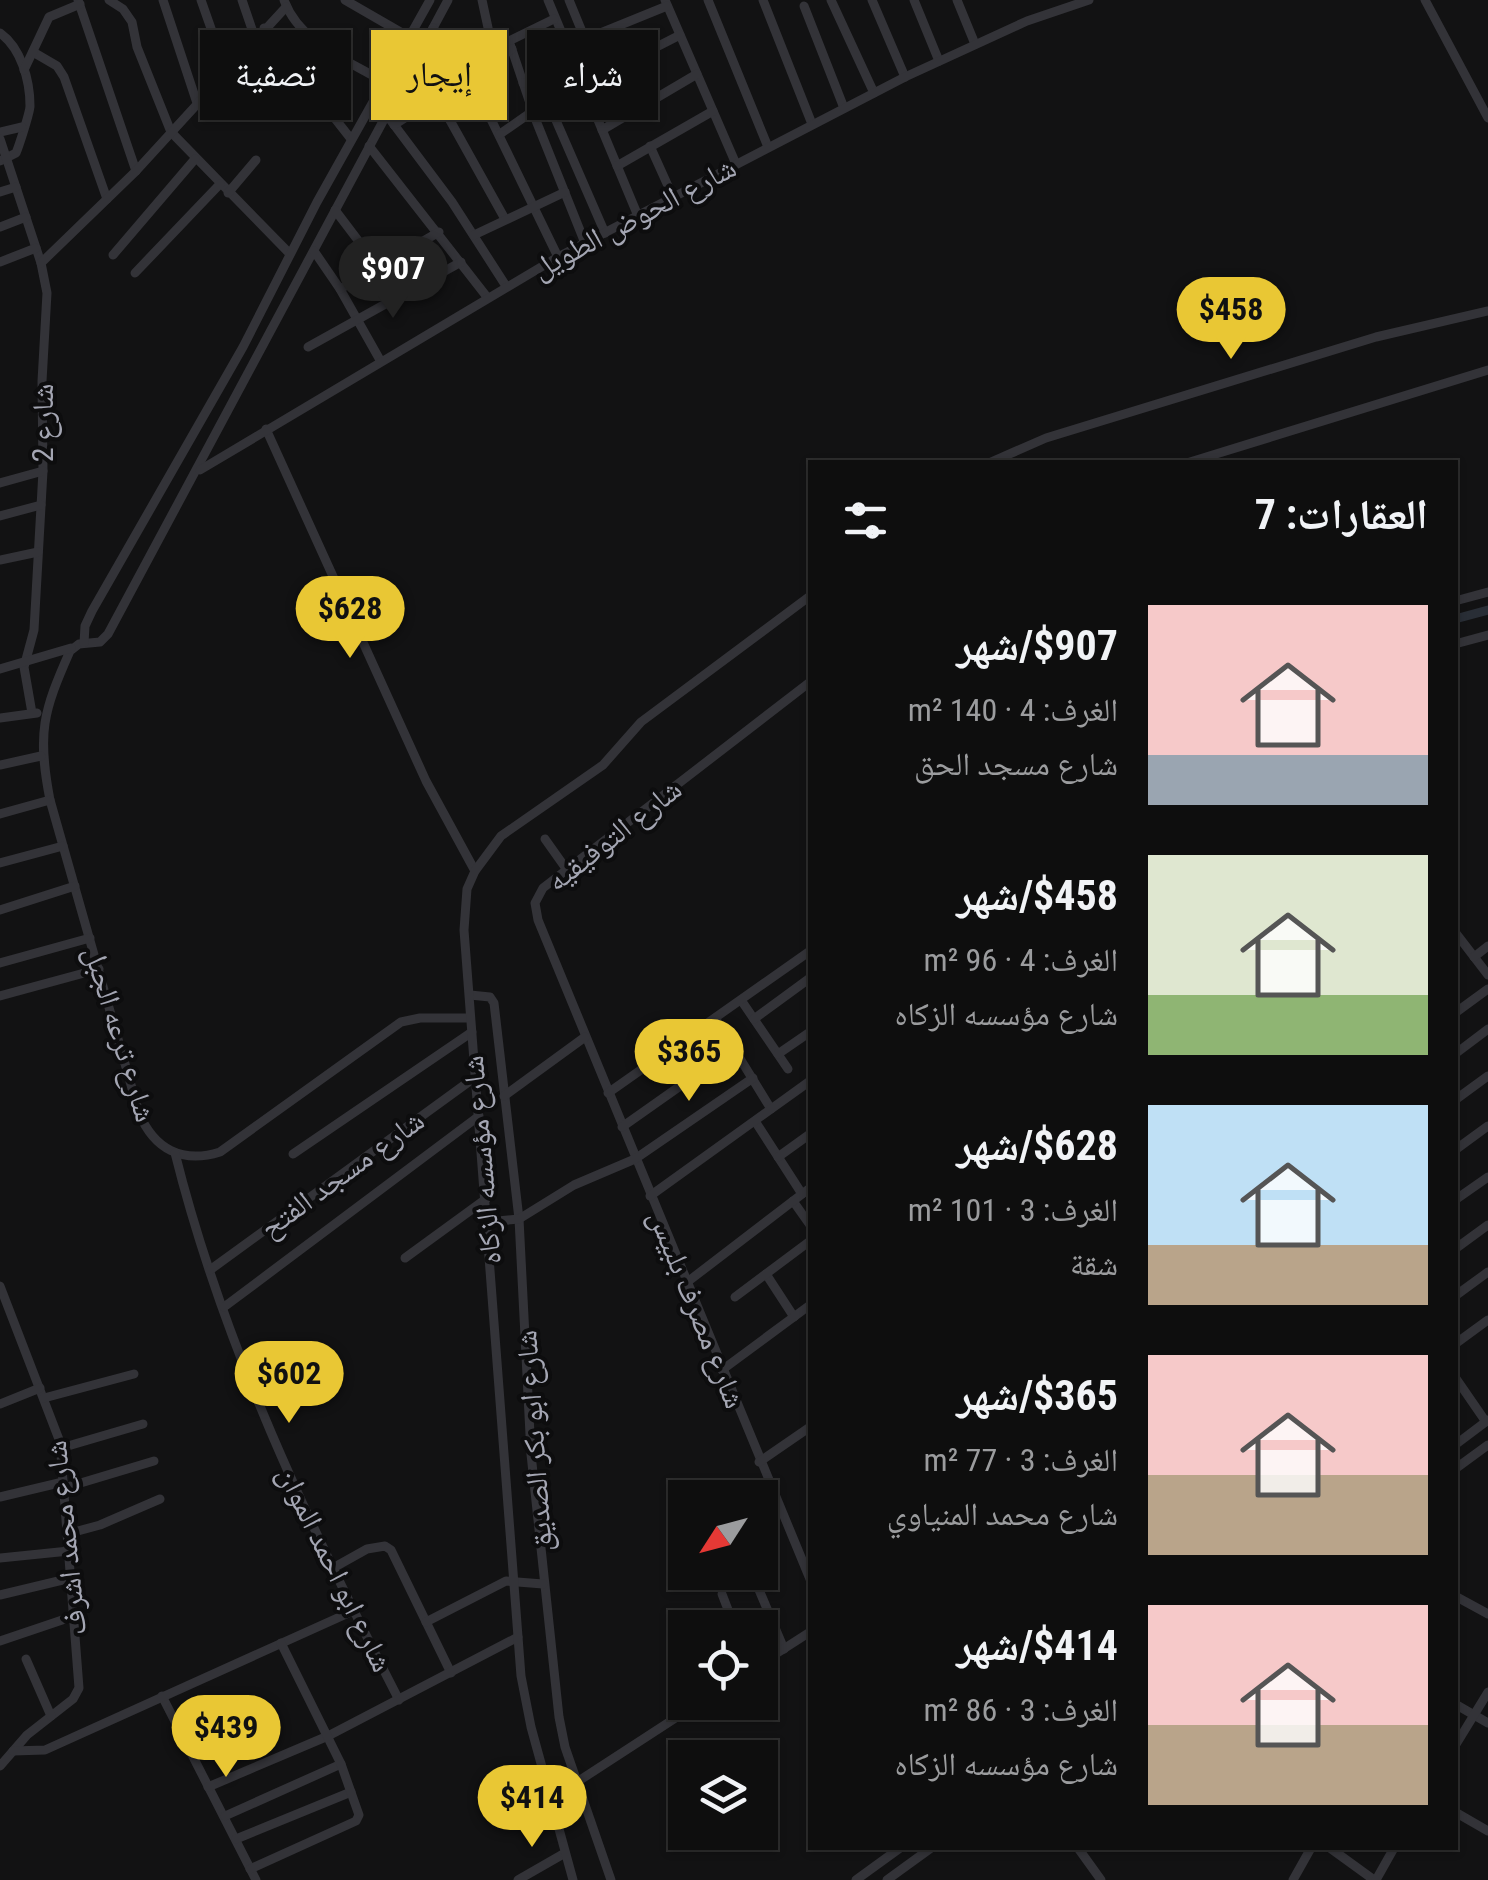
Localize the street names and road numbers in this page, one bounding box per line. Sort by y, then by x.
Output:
street label: شارع الحوض الطويل [526,149,743,288]
street label: شارع 2 [25,384,62,462]
street label: شارع التوفيقيه [539,771,689,900]
street label: شارع ترعه الجبل [75,942,164,1127]
street label: شارع مؤسسه الزكاه [455,1054,510,1266]
street label: شارع مسجد الفتح [253,1102,432,1247]
street label: شارع مصرف بلبيس [640,1204,753,1414]
street label: شارع ابو بكر الصديق [508,1329,561,1553]
street label: شارع محمد اشرف [38,1439,95,1637]
street label: شارع ابو احمد الموان [269,1460,400,1678]

